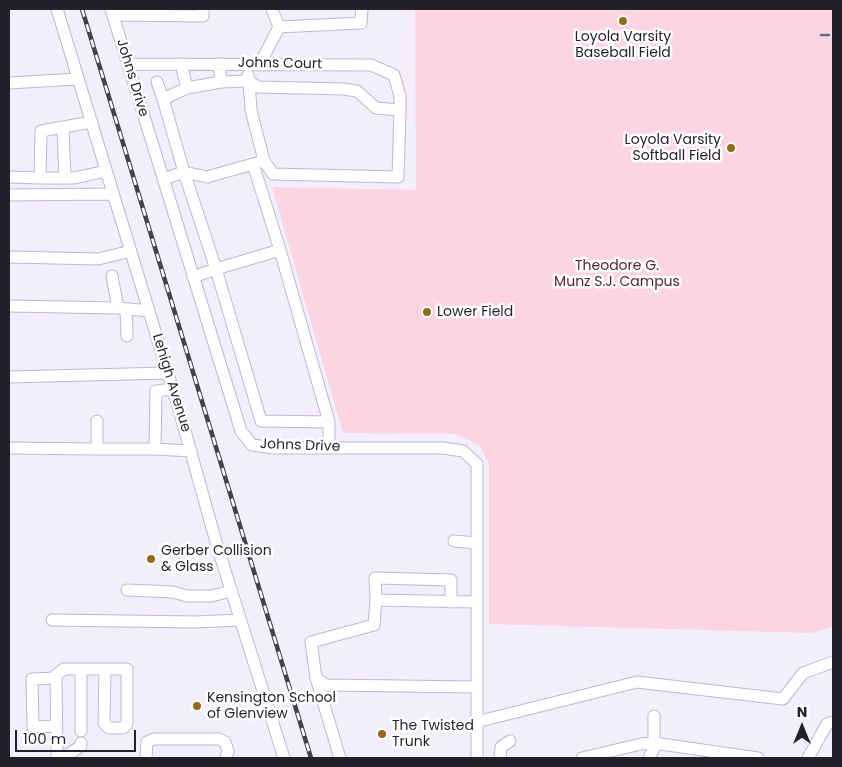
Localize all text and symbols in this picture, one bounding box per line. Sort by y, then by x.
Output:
marker: Loyola Varsity Baseball Field [617,15,629,27]
place label: Loyola Varsity Baseball Field [575,29,671,62]
street label: Johns Drive [112,37,152,119]
street label: Johns Court [238,55,322,73]
place label: Loyola Varsity Softball Field [625,132,721,164]
marker: Loyola Varsity Softball Field [725,142,737,154]
park label: Theodore G. Munz S.J. Campus [554,258,680,290]
place label: Lower Field [437,304,513,320]
marker: Lower Field [421,306,433,318]
street label: Lehigh Avenue [148,332,194,434]
street label: Johns Drive [260,436,340,456]
place label: Gerber Collision & Glass [161,543,272,576]
marker: Gerber Collision & Glass [145,553,157,565]
place label: Kensington School of Glenview [207,690,336,722]
marker: Kensington School of Glenview [191,700,203,712]
north arrow [777,702,827,752]
text: N [797,702,807,722]
place label: The Twisted Trunk [392,718,474,750]
scale bar [18,720,139,752]
text: 100 m [23,728,66,749]
marker: The Twisted Trunk [376,728,388,740]

